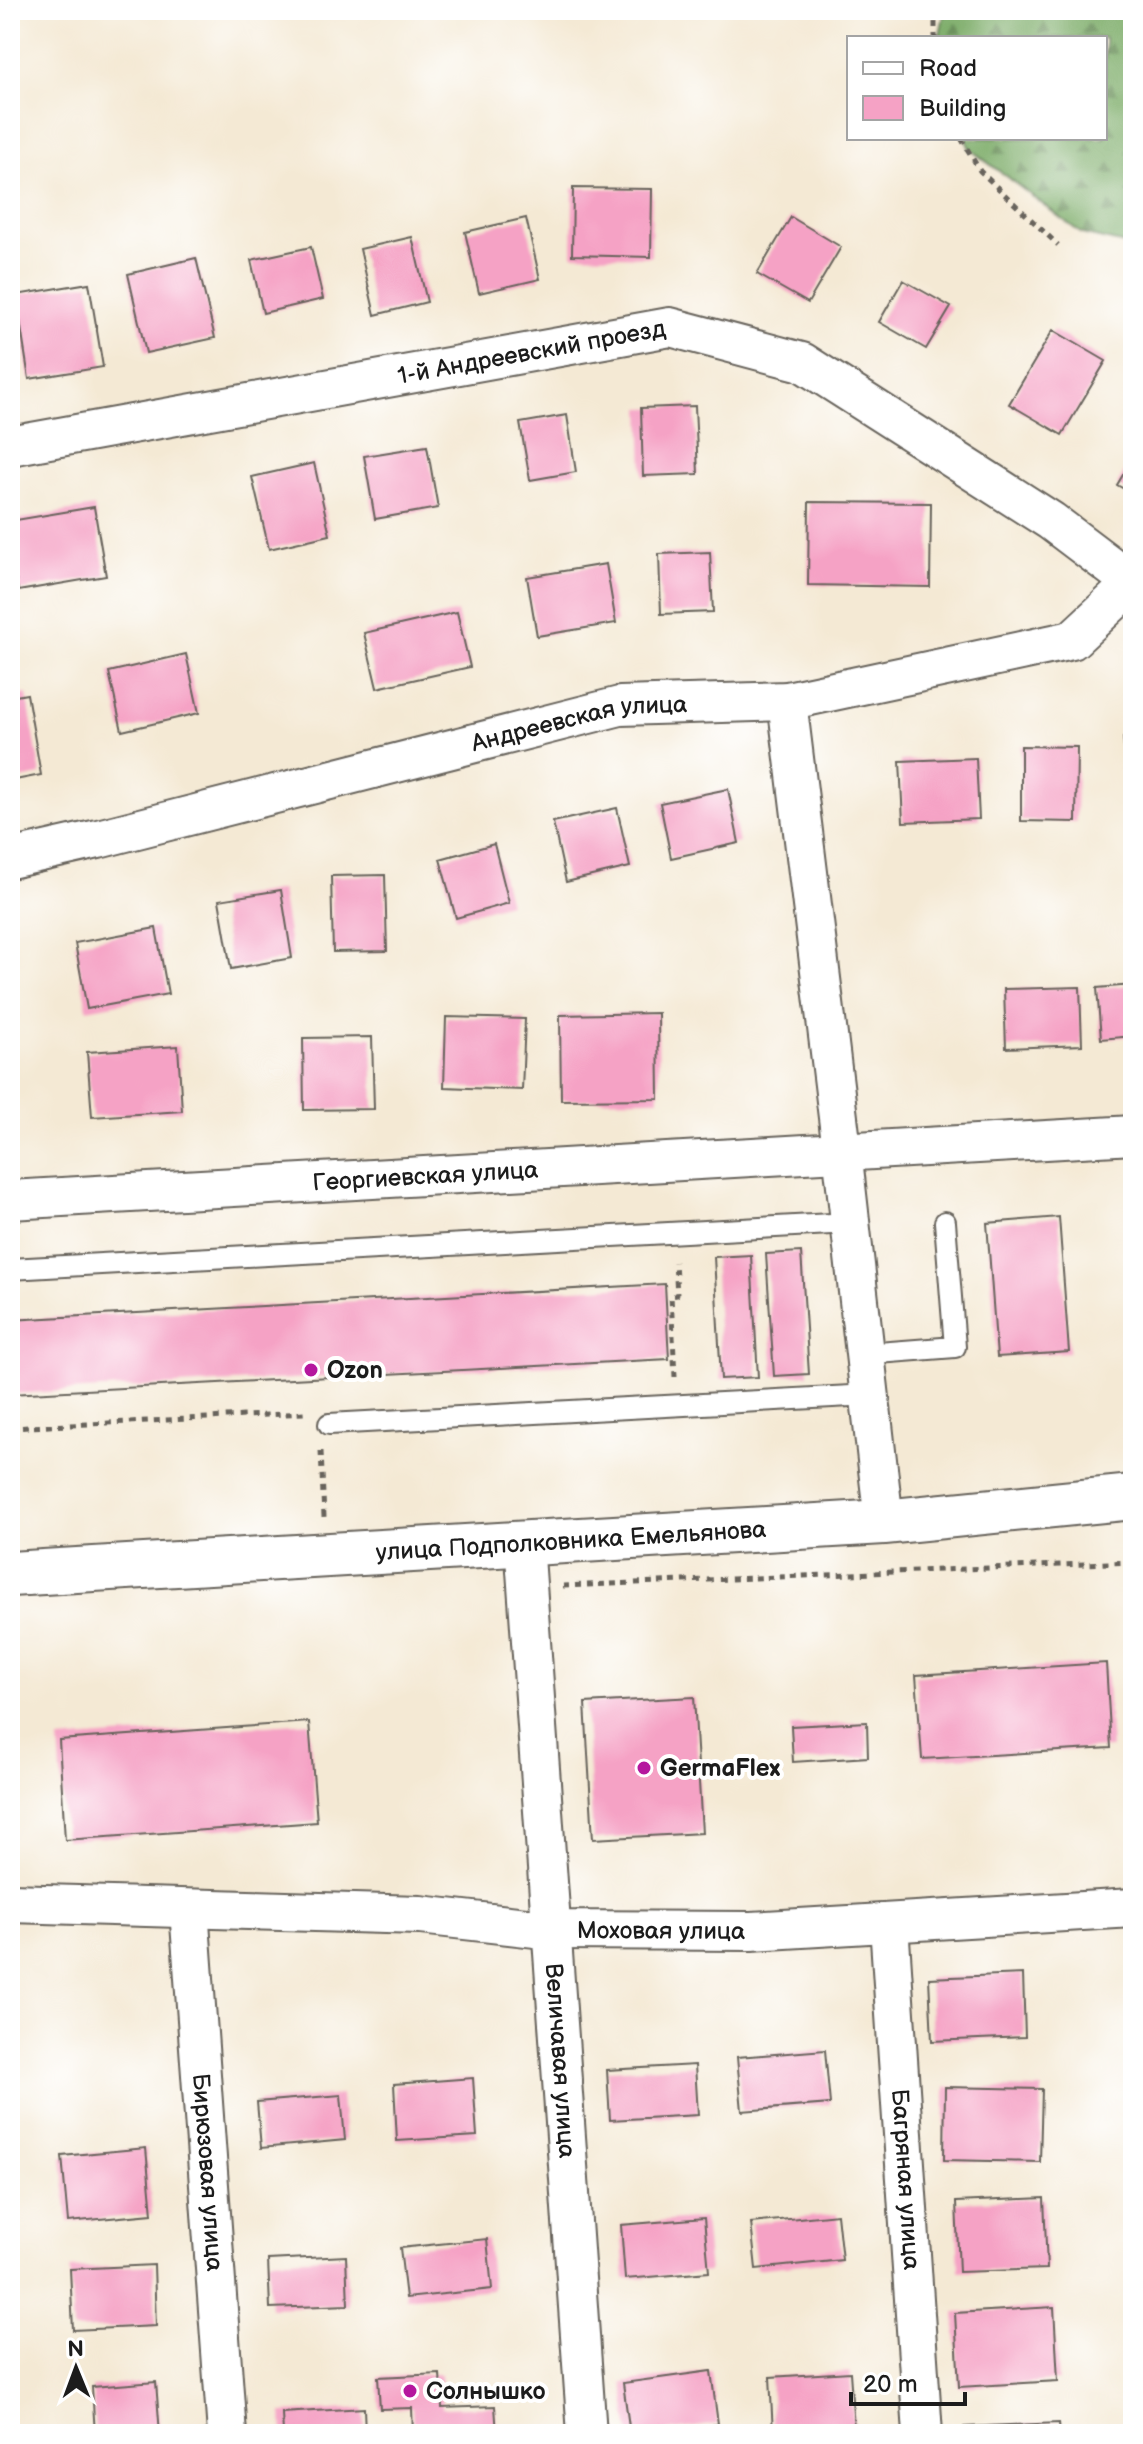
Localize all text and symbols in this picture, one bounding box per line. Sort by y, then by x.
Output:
legend [847,36,1107,140]
text: Road [919,54,977,83]
text: Building [919,94,1006,123]
street label: 1-й Андреевский проезд [395,314,668,390]
street label: Андреевская улица [467,689,688,758]
street label: Георгиевская улица [312,1155,539,1197]
place label: Ozon [327,1356,383,1385]
marker: Ozon [302,1361,320,1379]
street label: улица Подполковника Емельянова [375,1515,767,1567]
place label: GermaFlex [660,1754,780,1783]
marker: GermaFlex [635,1759,653,1777]
street label: Моховая улица [577,1916,745,1945]
street label: Величавая улица [539,1962,582,2159]
street label: Бирюзовая улица [186,2072,230,2272]
street label: Багряная улица [886,2088,927,2271]
north arrow [36,2328,116,2408]
text: N [67,2336,84,2363]
scale bar [851,2356,965,2406]
text: 20 m [863,2370,918,2399]
place label: Солнышко [426,2377,546,2406]
marker: Солнышко [401,2382,419,2400]

